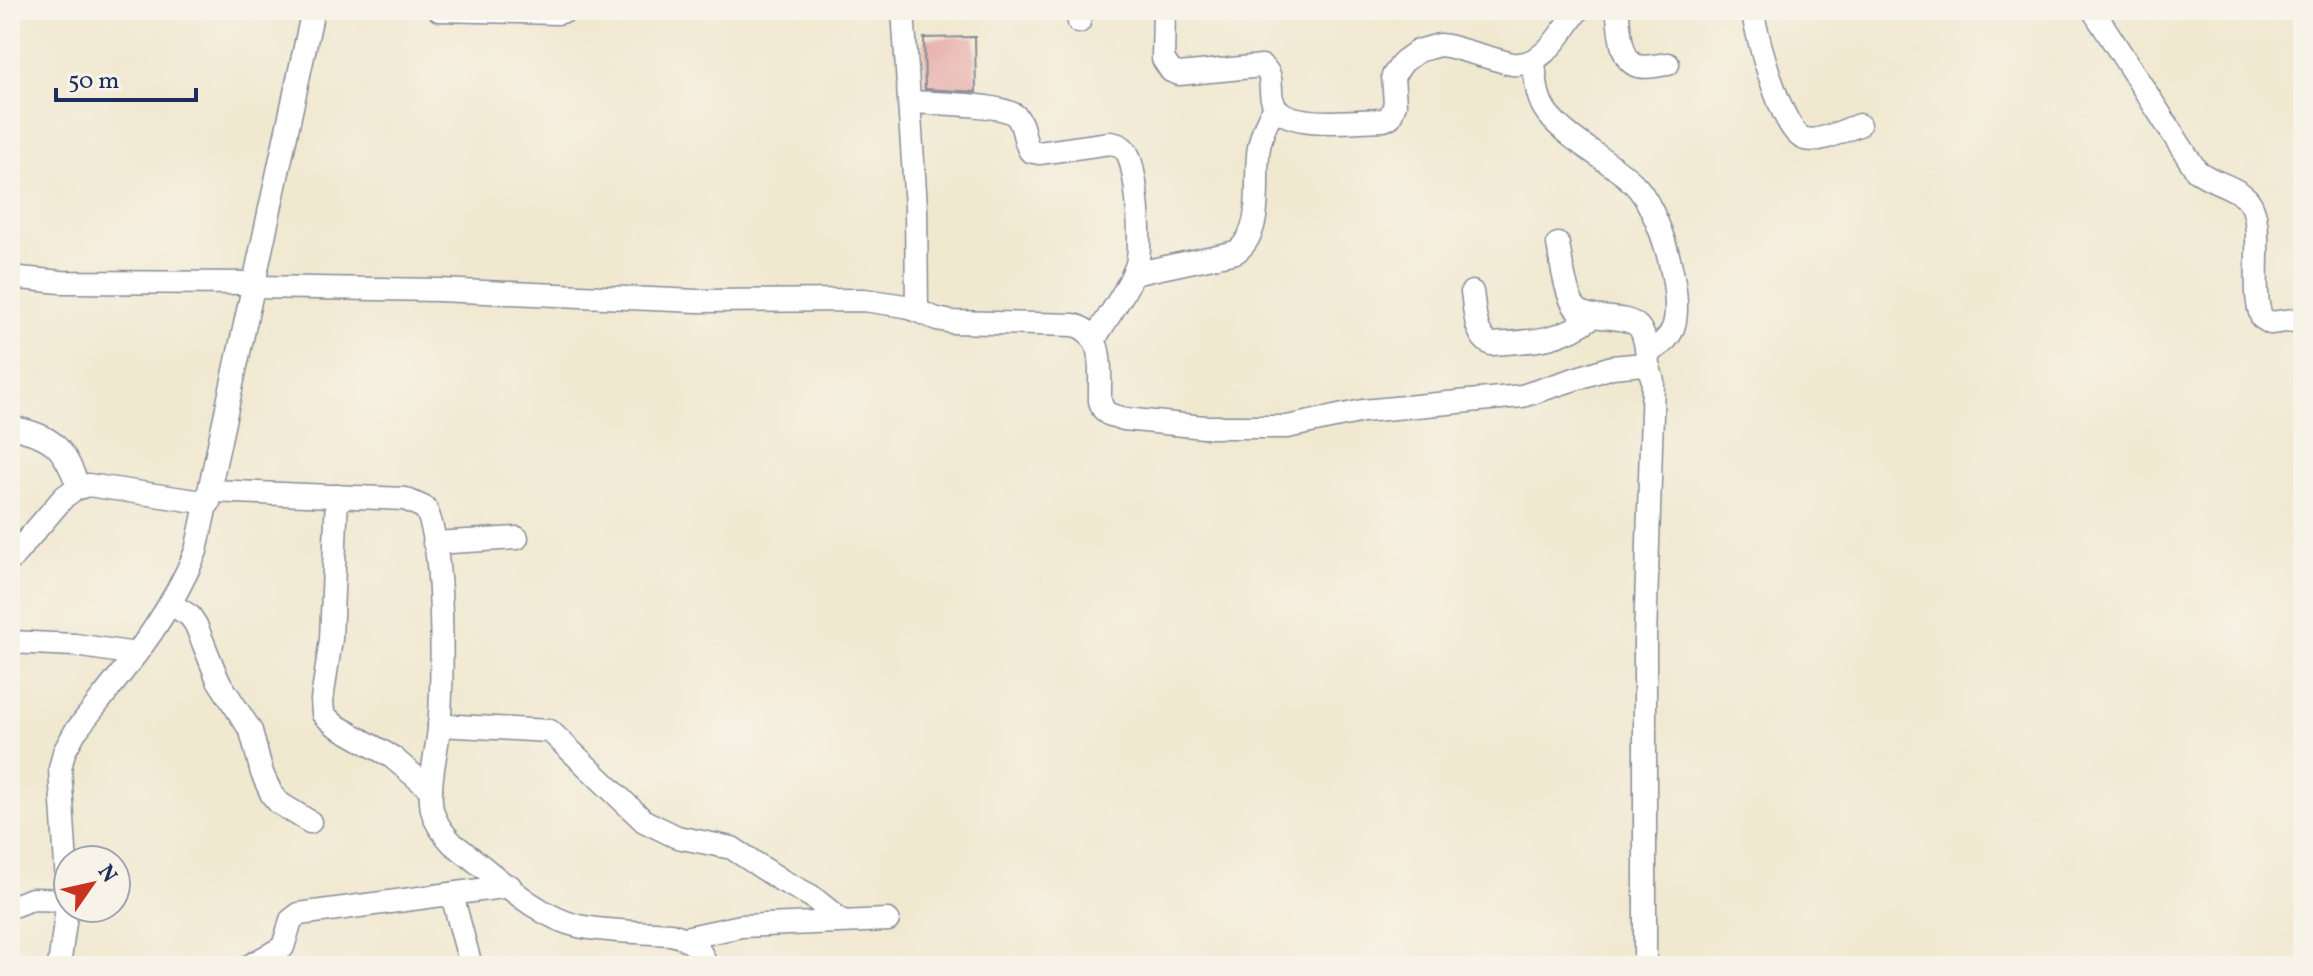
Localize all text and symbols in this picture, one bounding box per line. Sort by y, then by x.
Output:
scale bar [56,52,196,102]
text: 50 m [68,65,120,99]
north arrow [52,844,132,924]
text: N [89,859,124,890]

